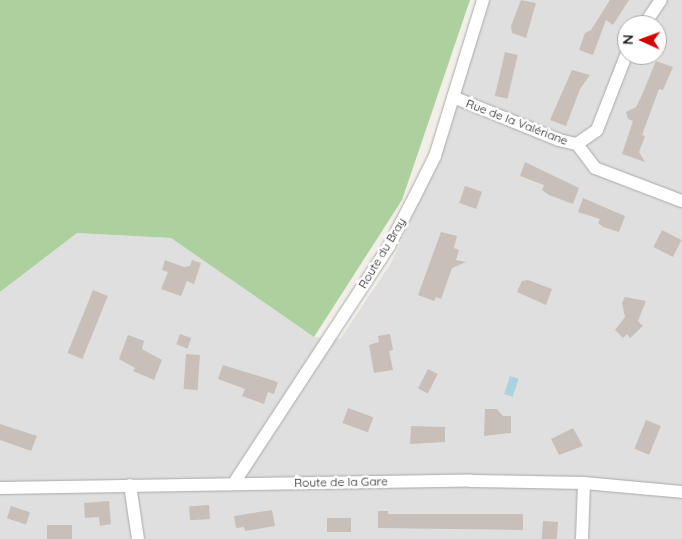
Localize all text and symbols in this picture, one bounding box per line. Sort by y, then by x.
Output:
north arrow [617,15,667,65]
text: N [619,34,637,45]
street label: Rue de la Valériane [464,96,570,148]
street label: Route du Bray [355,215,409,291]
street label: Route de la Gare [294,474,388,490]

